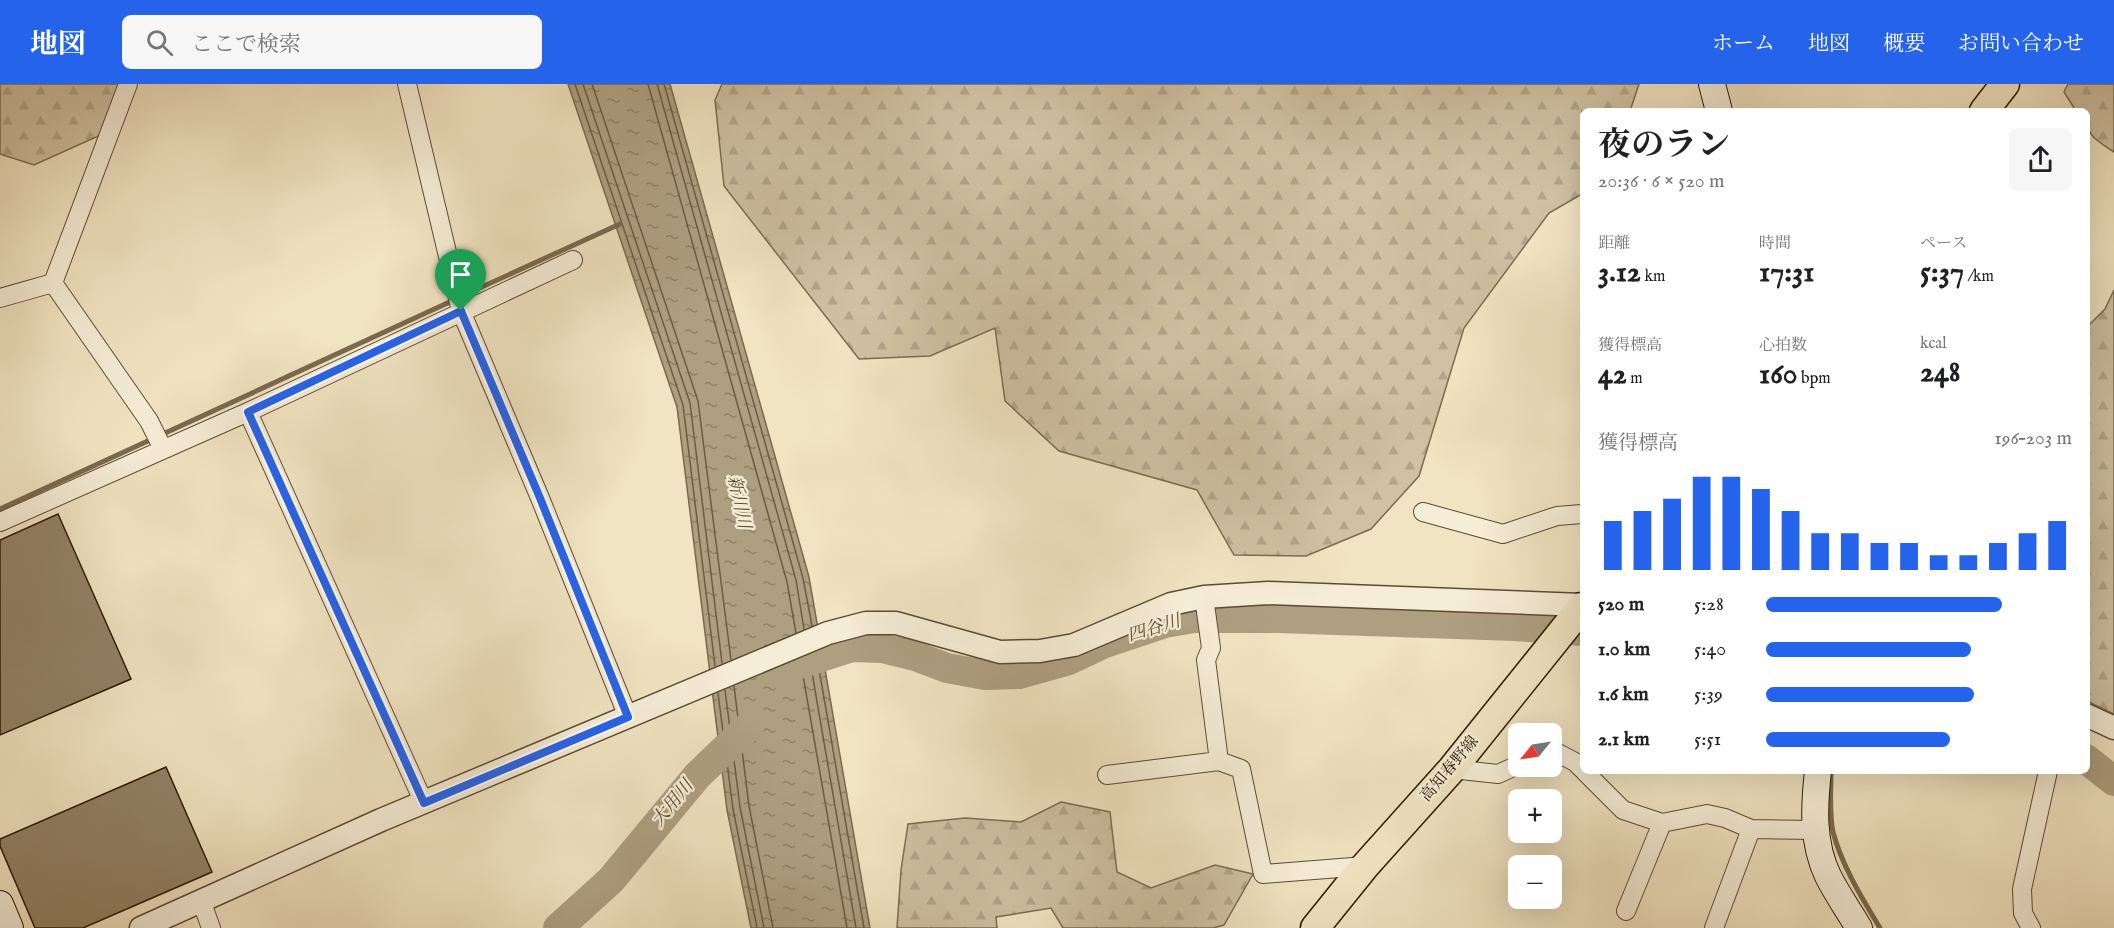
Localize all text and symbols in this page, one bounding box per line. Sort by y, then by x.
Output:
search box [122,15,542,69]
icon: search [143,26,176,59]
text: 地図 [30,28,86,63]
text: ここで検索 [191,31,301,59]
text: ホーム [1712,31,1775,58]
text: 地図 [1808,31,1850,58]
text: 概要 [1883,31,1925,58]
text: お問い合わせ [1958,31,2084,58]
text: 夜のラン [1598,125,1730,167]
button: share [2009,128,2072,191]
text: 20:36 · 6 × 520 m [1598,169,1724,194]
text: 距離 [1598,234,1630,254]
text: 時間 [1759,234,1791,254]
text: ペース [1920,234,1967,254]
pin [435,249,486,311]
text: 3.12 [1598,254,1641,292]
text: 17:31 [1759,254,1815,292]
text: 5:37 [1920,254,1964,292]
icon: arrive [444,258,477,291]
text: km [1641,267,1665,287]
text: /km [1964,267,1994,287]
text: kcal [1920,334,1947,354]
text: 獲得標高 [1598,336,1662,356]
text: 心拍数 [1759,336,1807,356]
text: 248 [1920,354,1961,392]
text: 42 [1598,356,1627,394]
text: 160 [1759,356,1798,394]
text: m [1627,369,1643,389]
text: bpm [1798,369,1831,389]
text: 196–203 m [1994,426,2072,451]
text: 獲得標高 [1598,431,1678,456]
water label: 新川川 [721,473,755,533]
text: 520 m [1598,592,1644,617]
text: 5:28 [1694,592,1724,617]
water label: 四谷川 [1125,610,1185,648]
text: 1.0 km [1598,637,1650,662]
text: 5:40 [1694,637,1726,662]
text: 1.6 km [1598,682,1649,707]
text: 5:39 [1694,682,1723,707]
north arrow [1508,723,1562,777]
map controls [1508,723,1562,909]
text: 2.1 km [1598,727,1650,752]
text: 5:51 [1694,727,1721,752]
street label: 高知春野線 [1417,732,1483,806]
water label: 大用川 [647,774,700,832]
button: + [1508,789,1562,843]
button: − [1508,855,1562,909]

